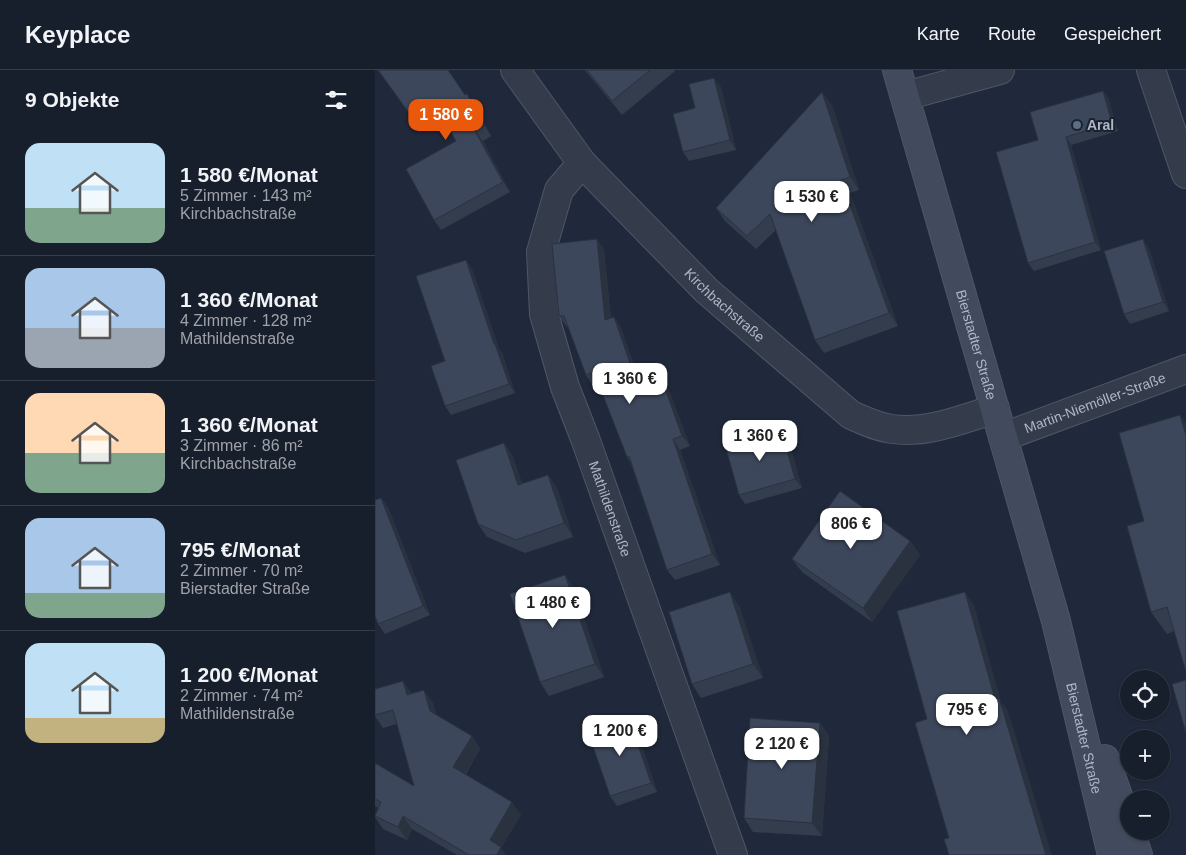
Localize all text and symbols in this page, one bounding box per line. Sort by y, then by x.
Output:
text: Keyplace [25,21,130,48]
text: Karte [917,24,960,44]
text: Route [988,24,1036,44]
text: Gespeichert [1064,24,1161,44]
icon: filters [322,86,350,114]
text: 9 Objekte [25,88,120,111]
pin: 1 580 € [400,98,492,141]
text: 1 580 € [419,106,473,123]
place label: Aral [1087,117,1114,133]
marker: Aral [1071,119,1083,131]
icon: home [65,163,125,223]
text: 1 580 €/Monat [180,163,318,186]
pin: 1 530 € [766,180,858,223]
text: 5 Zimmer · 143 m² [180,187,312,204]
text: 1 530 € [785,188,839,205]
text: Kirchbachstraße [180,205,297,222]
street label: Kirchbachstraße [681,265,768,345]
icon: home [65,288,125,348]
text: 1 360 €/Monat [180,288,318,311]
street label: Bierstadter Straße [953,288,1000,402]
text: 4 Zimmer · 128 m² [180,312,312,329]
text: Mathildenstraße [180,330,295,347]
pin: 1 360 € [584,362,676,405]
street label: Martin-Niemöller-Straße [1022,369,1168,436]
text: 1 360 € [603,370,657,387]
icon: home [65,413,125,473]
text: 1 360 €/Monat [180,413,318,436]
pin: 1 360 € [714,420,806,462]
text: 1 360 € [733,427,787,444]
text: 3 Zimmer · 86 m² [180,437,303,454]
text: Kirchbachstraße [180,455,297,472]
street label: Mathildenstraße [586,459,635,559]
pin: 806 € [816,508,886,550]
text: 806 € [831,515,871,532]
icon: home [65,538,125,598]
text: 795 €/Monat [180,538,300,561]
text: 2 Zimmer · 70 m² [180,562,303,579]
text: Bierstadter Straße [180,580,310,597]
pin: 1 480 € [507,586,599,629]
text: 1 480 € [526,594,580,611]
icon: home [65,663,125,723]
text: 1 200 €/Monat [180,663,318,686]
map controls [1120,670,1170,840]
button: locate [1120,670,1170,720]
street label: Bierstadter Straße [1063,681,1105,796]
text: 2 Zimmer · 74 m² [180,687,303,704]
pin: 795 € [932,694,1002,736]
text: 795 € [947,701,987,718]
text: Mathildenstraße [180,705,295,722]
pin: 1 200 € [574,714,666,757]
text: 1 200 € [593,722,647,739]
pin: 2 120 € [736,728,828,770]
button: + [1120,730,1170,780]
text: 2 120 € [755,735,809,752]
button: − [1120,790,1170,840]

